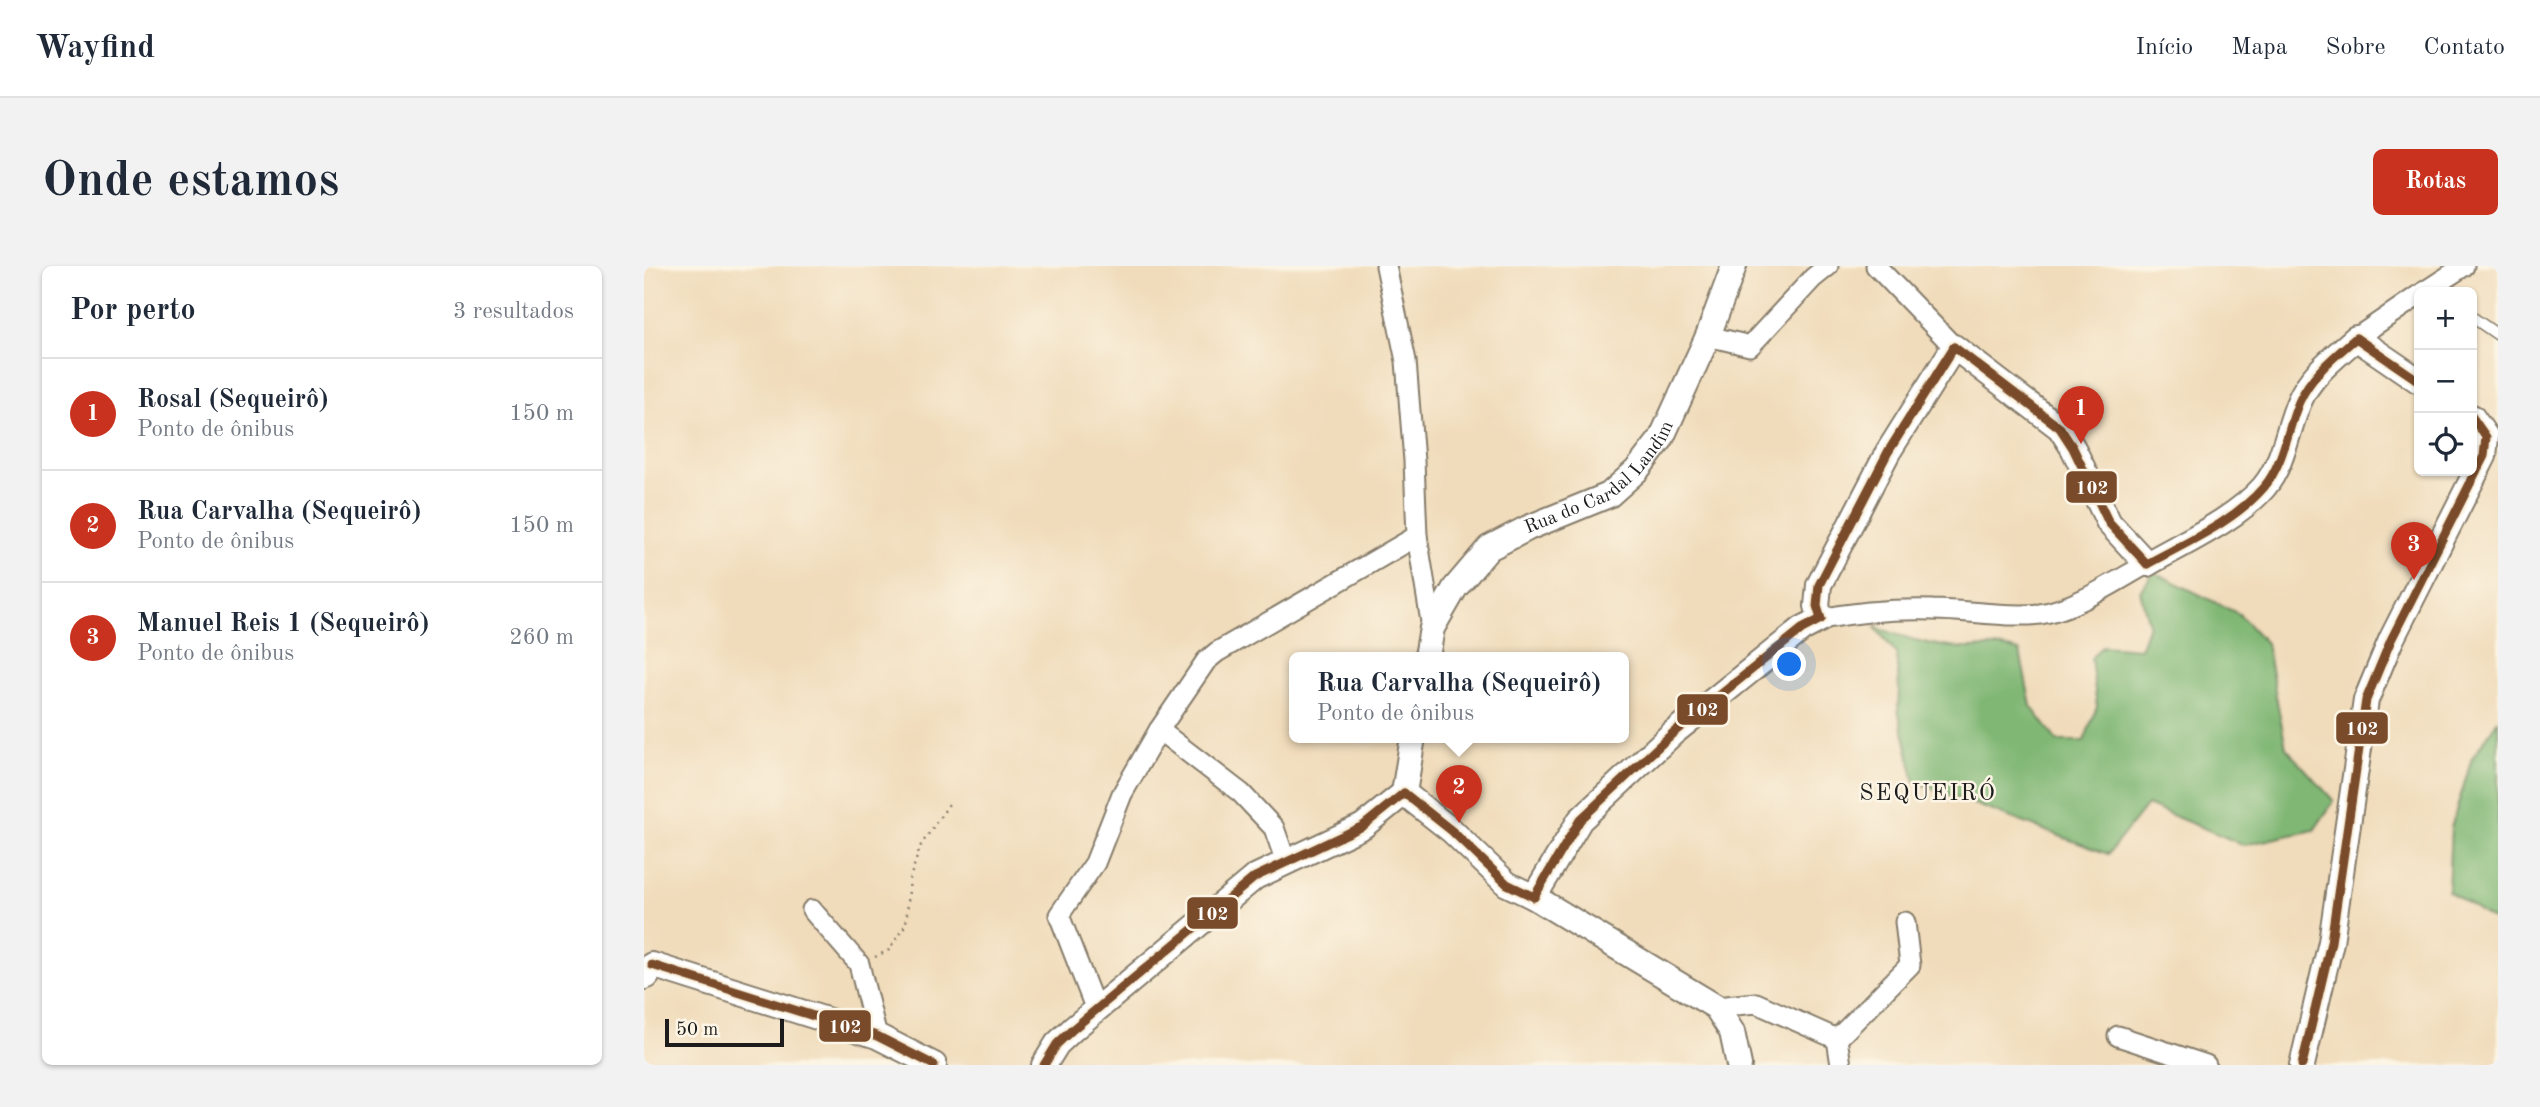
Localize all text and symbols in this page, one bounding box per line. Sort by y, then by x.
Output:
text: Wayfind [35,32,155,65]
text: Início [2136,36,2193,60]
text: Mapa [2231,36,2288,60]
text: Sobre [2326,36,2385,60]
text: Contato [2423,36,2505,60]
button: Rotas [2373,149,2498,215]
text: Onde estamos [42,158,339,207]
map controls [2414,287,2477,476]
button: + [2414,287,2477,350]
text: Por perto [70,296,196,326]
text: 3 resultados [453,300,574,323]
button: − [2414,350,2477,413]
pin: 1 [2058,386,2104,444]
text: Rosal (Sequeirô) [137,387,329,413]
text: 1 [86,402,100,425]
text: 150 m [509,402,574,425]
button: locate [2414,413,2477,476]
text: Ponto de ônibus [137,418,294,441]
street label: Rua do Cardal Landim [1522,418,1677,538]
line badge: 102 [2065,470,2118,504]
text: 102 [2075,480,2109,499]
text: Rua Carvalha (Sequeirô) [137,499,421,525]
text: 2 [86,514,100,537]
text: 150 m [509,514,574,537]
pin: 3 [2391,522,2437,580]
text: Ponto de ônibus [137,530,294,553]
text: Manuel Reis 1 (Sequeirô) [137,611,429,637]
text: 3 [86,626,100,649]
text: 260 m [509,626,574,649]
text: Ponto de ônibus [137,642,294,665]
your location [1772,647,1806,681]
popup [1289,652,1629,743]
text: Rua Carvalha (Sequeirô) [1317,671,1601,697]
line badge: 102 [1676,693,1729,726]
text: Ponto de ônibus [1317,702,1474,725]
text: 102 [1685,702,1719,721]
line badge: 102 [2335,711,2389,745]
text: 102 [2345,721,2379,740]
pin: 2 [1436,765,1482,823]
district label: SEQUEIRÓ [1859,777,1997,805]
line badge: 102 [1186,896,1239,930]
text: 102 [1195,906,1229,925]
line badge: 102 [818,1009,872,1043]
scale bar [665,1016,784,1048]
text: 102 [828,1019,862,1038]
text: 50 m [676,1021,718,1040]

